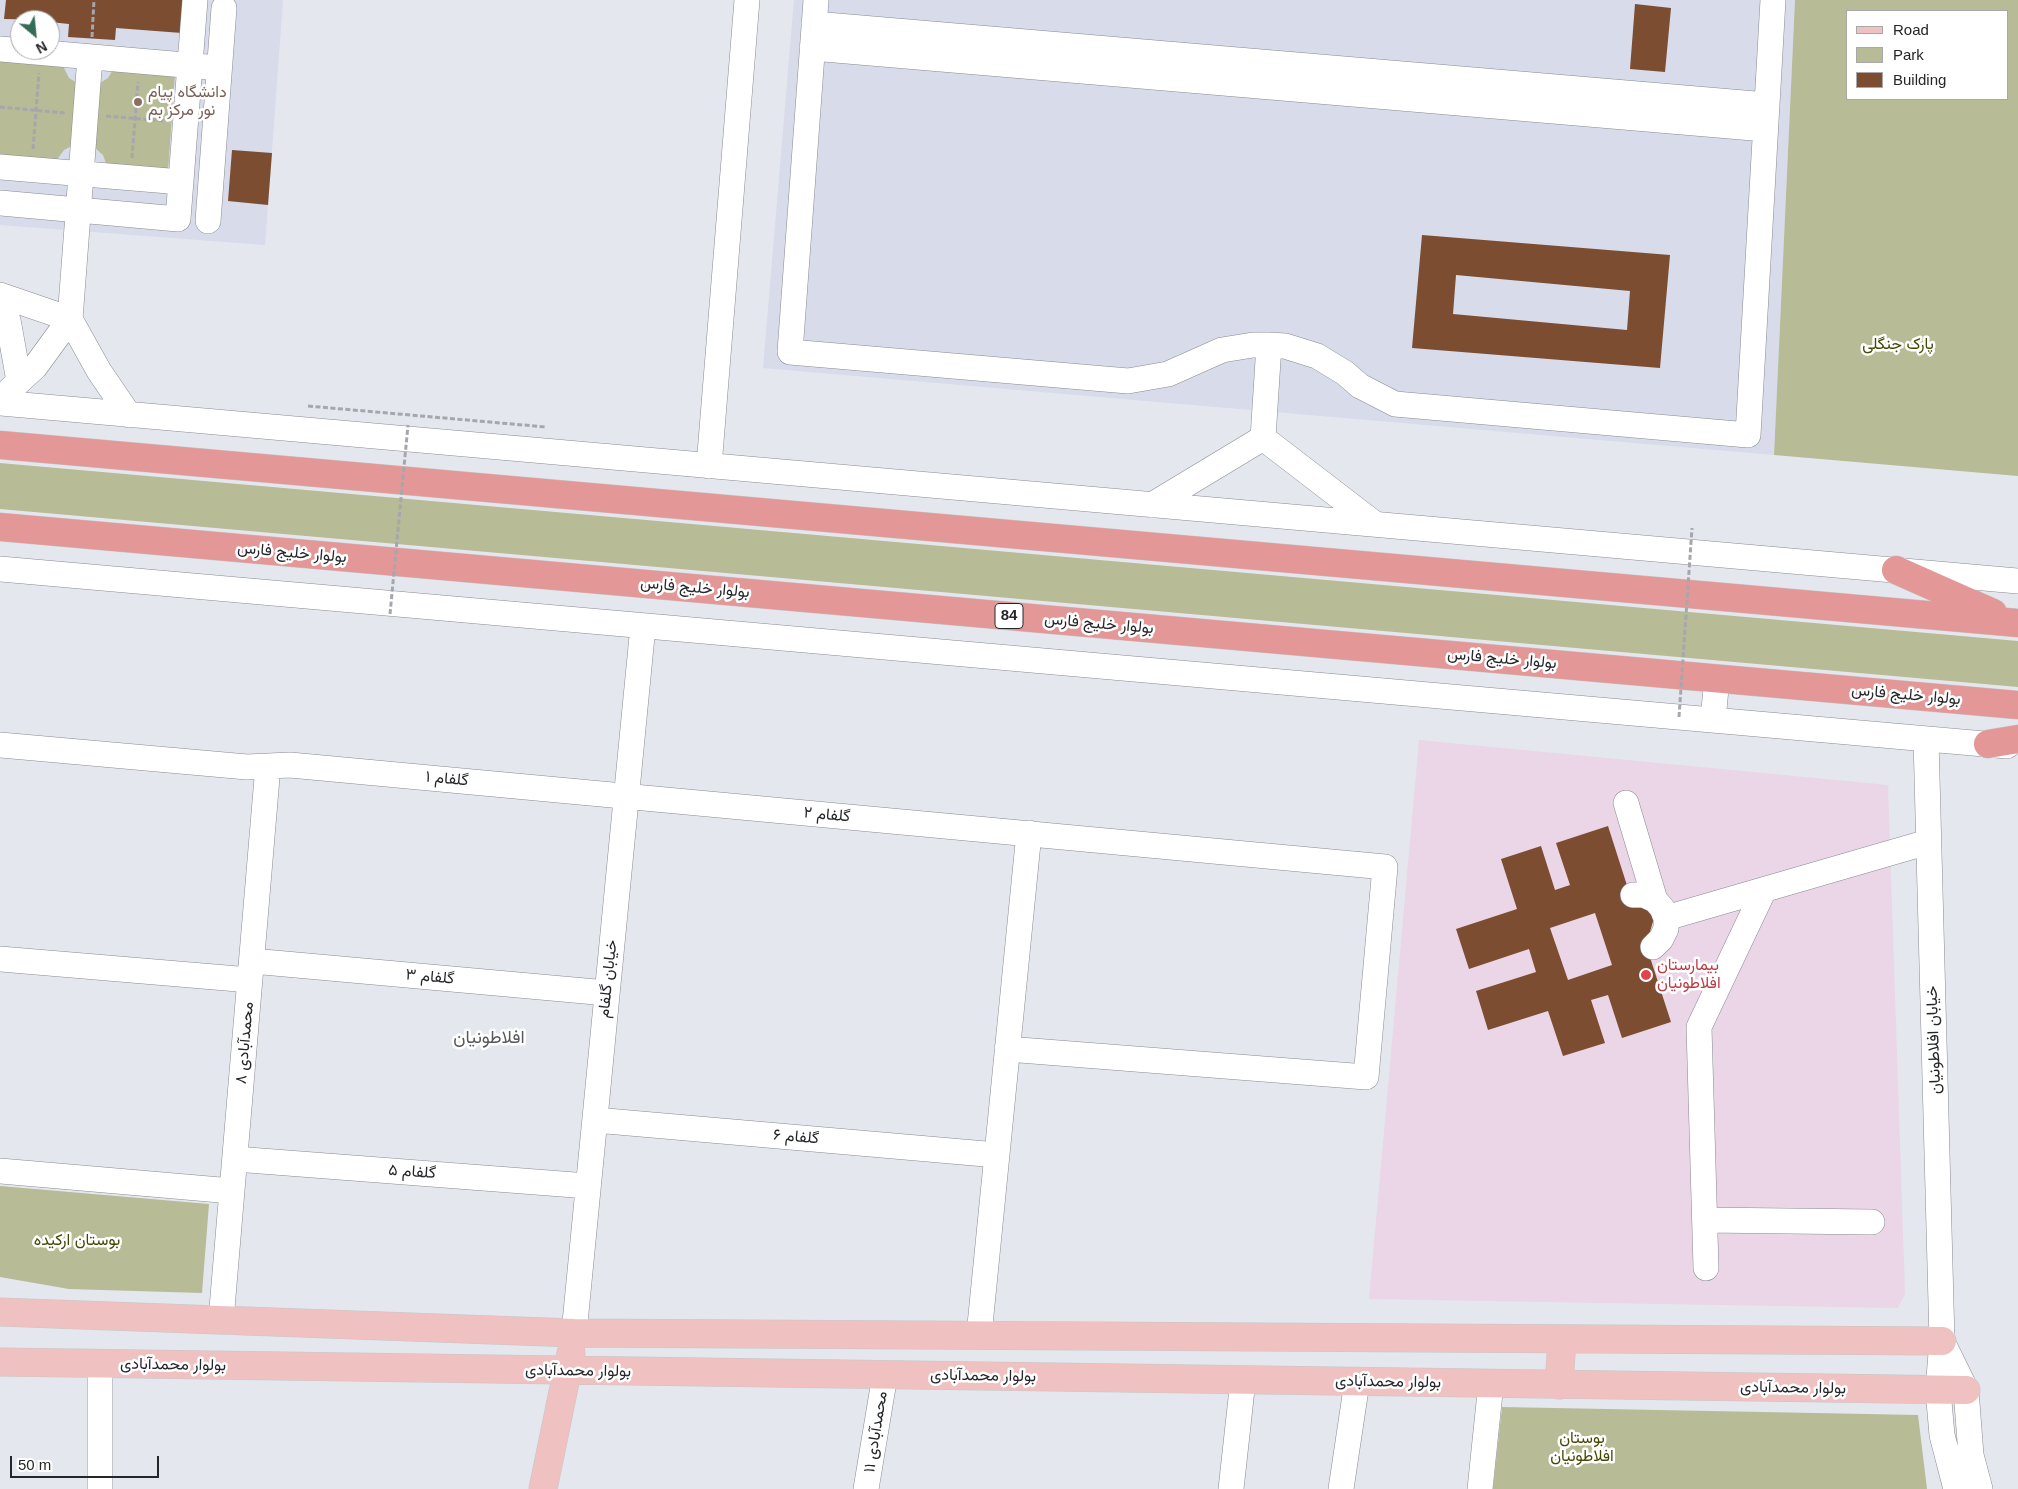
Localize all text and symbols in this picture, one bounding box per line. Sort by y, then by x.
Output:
north arrow [10,10,60,60]
legend [1846,10,2008,100]
text: Road [1893,21,1929,38]
text: N [33,38,50,57]
text: Park [1893,46,1924,63]
text: Building [1893,71,1946,88]
place label: دانشگاه پیام نور مرکز بم [148,83,227,121]
marker: دانشگاه پیام نور مرکز بم [132,96,144,108]
park label: پارک جنگلی [1862,335,1934,355]
street label: بولوار خلیج فارس [236,539,348,567]
street label: بولوار خلیج فارس [639,574,751,602]
road number: 84 [995,604,1023,628]
street label: بولوار خلیج فارس [1043,610,1155,638]
street label: بولوار خلیج فارس [1446,645,1558,673]
street label: بولوار خلیج فارس [1850,681,1962,709]
street label: گلفام ۱ [425,768,469,790]
street label: گلفام ۲ [803,803,851,827]
street label: خیابان گلفام [594,939,622,1019]
place label: بیمارستان افلاطونیان [1657,956,1721,994]
street label: گلفام ۳ [405,965,455,989]
marker: بیمارستان افلاطونیان [1639,968,1653,982]
street label: خیابان افلاطونیان [1923,985,1945,1095]
street label: محمدآبادی ۸ [232,1001,258,1085]
district label: افلاطونیان [453,1027,525,1049]
street label: گلفام ۶ [772,1125,820,1149]
street label: گلفام ۵ [388,1161,436,1183]
park label: بوستان ارکیده [34,1231,120,1251]
street label: بولوار محمدآبادی [120,1354,226,1376]
street label: بولوار محمدآبادی [525,1360,631,1382]
street label: بولوار محمدآبادی [930,1365,1036,1387]
street label: بولوار محمدآبادی [1335,1371,1441,1393]
street label: بولوار محمدآبادی [1740,1377,1846,1399]
street label: محمدآبادی ۱۱ [860,1390,892,1474]
park label: بوستان افلاطونیان [1550,1429,1614,1467]
scale bar [12,1446,161,1478]
text: 50 m [18,1456,51,1473]

